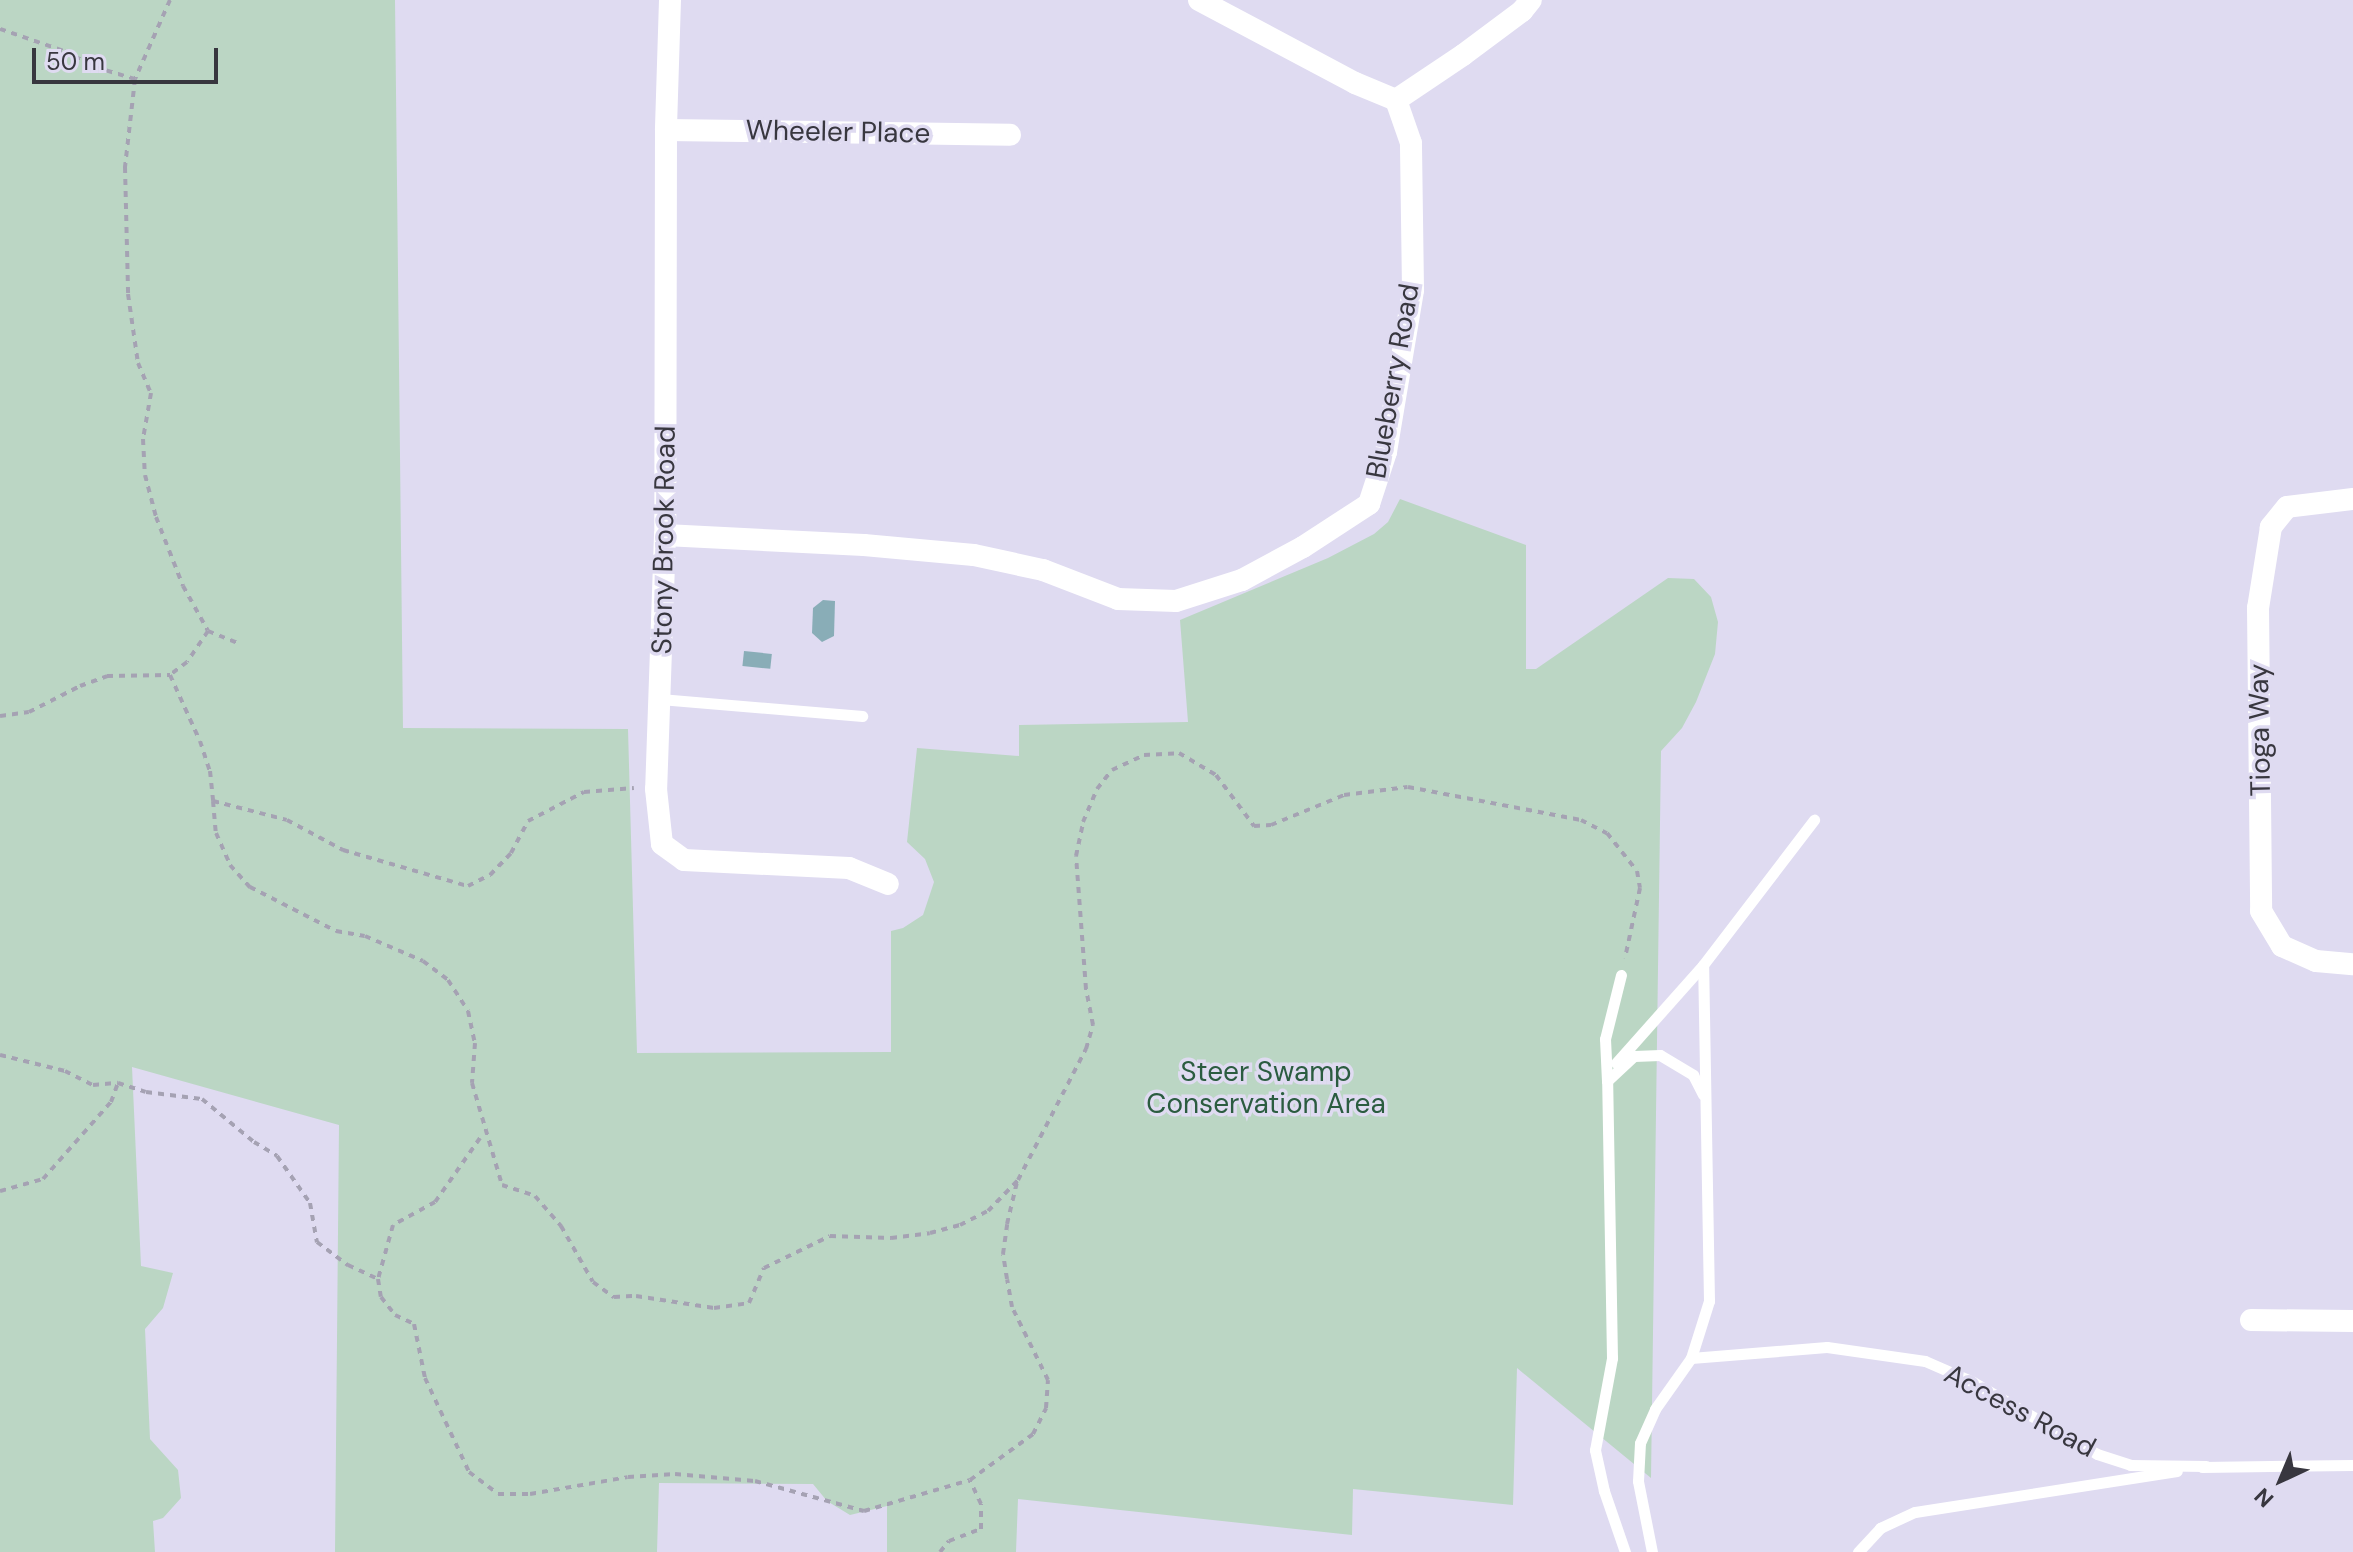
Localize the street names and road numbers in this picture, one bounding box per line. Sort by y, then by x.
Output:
street label: Wheeler Place [745,114,931,150]
street label: Blueberry Road [1359,281,1427,481]
street label: Stony Brook Road [645,425,683,655]
street label: Tioga Way [2242,663,2278,797]
street label: Access Road [1939,1357,2101,1465]

